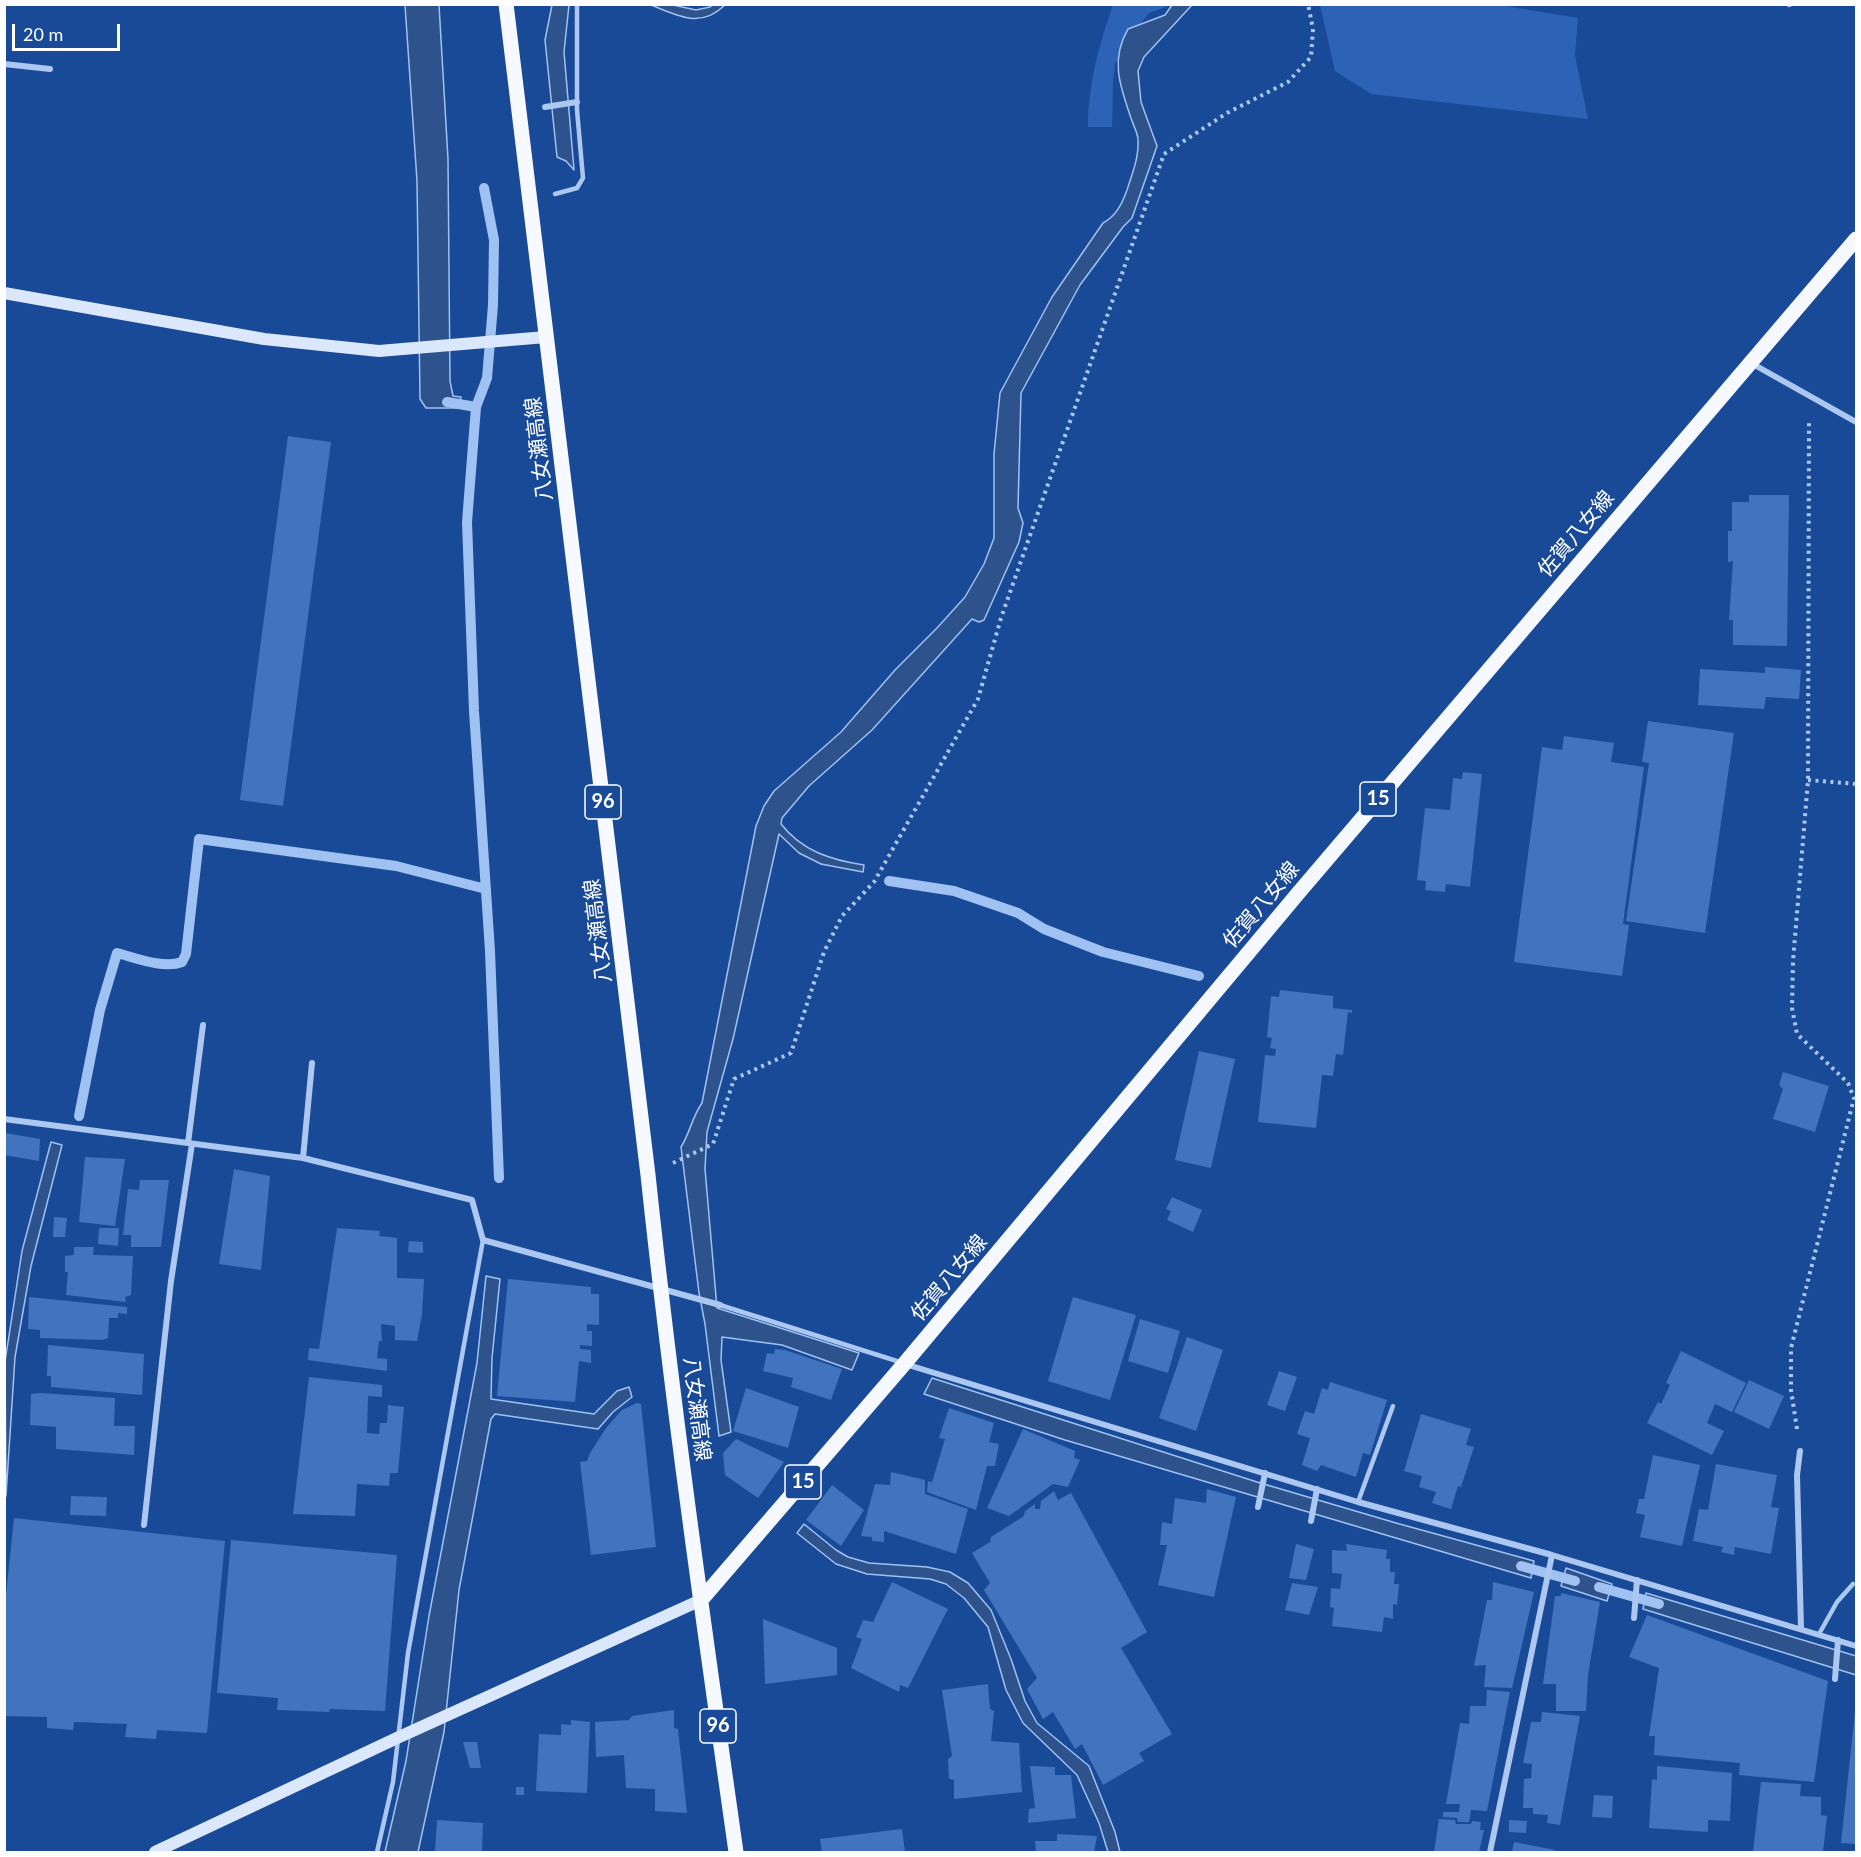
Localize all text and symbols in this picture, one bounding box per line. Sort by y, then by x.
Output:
scale bar [15,12,123,50]
text: 20 m [23,23,63,45]
street label: 八女瀬高線 [520,395,558,503]
street label: 佐賀八女線 [1533,486,1619,582]
road number: 15 [1360,782,1396,816]
road number: 96 [585,785,621,819]
street label: 佐賀八女線 [1218,857,1304,953]
street label: 八女瀬高線 [579,877,617,985]
street label: 佐賀八女線 [906,1230,992,1326]
street label: 八女瀬高線 [678,1355,716,1463]
road number: 15 [785,1465,821,1499]
road number: 96 [700,1709,736,1743]

